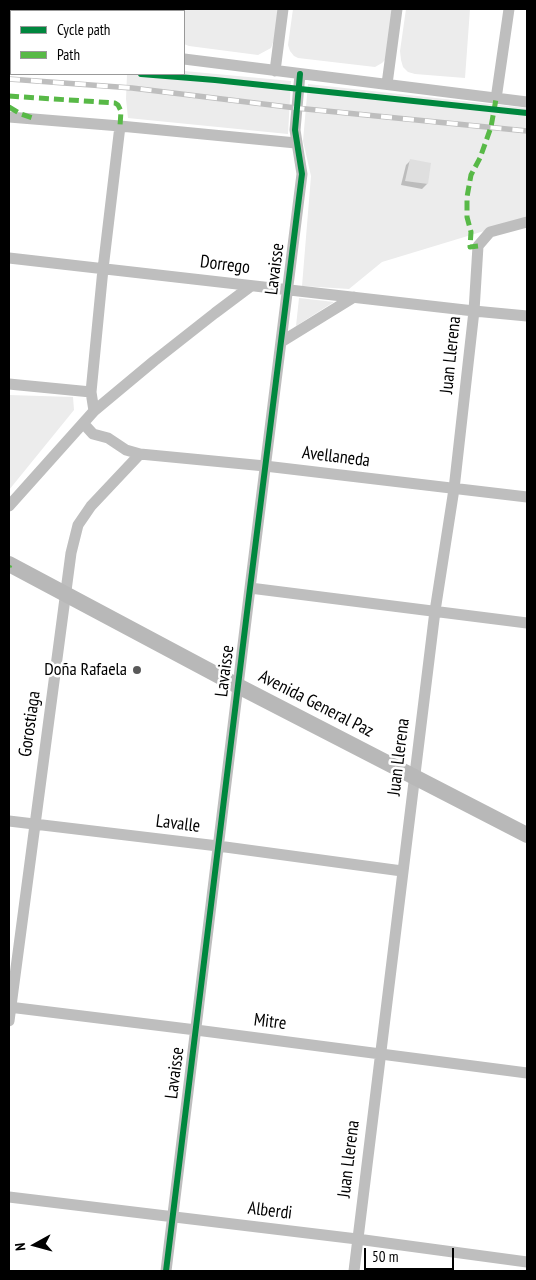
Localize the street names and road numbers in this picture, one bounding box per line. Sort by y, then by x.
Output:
street label: Lavaisse [261,242,289,296]
street label: Dorrego [199,251,251,279]
street label: Juan Llerena [436,315,466,395]
street label: Avellaneda [301,442,371,472]
street label: Lavaisse [211,644,239,698]
street label: Avenida General Paz [255,666,377,742]
street label: Gorostiaga [15,690,45,758]
street label: Juan Llerena [384,717,414,797]
street label: Lavalle [155,811,201,837]
street label: Mitre [252,1009,288,1035]
street label: Lavaisse [161,1046,189,1100]
street label: Juan Llerena [334,1119,364,1199]
street label: Alberdi [247,1198,293,1224]

